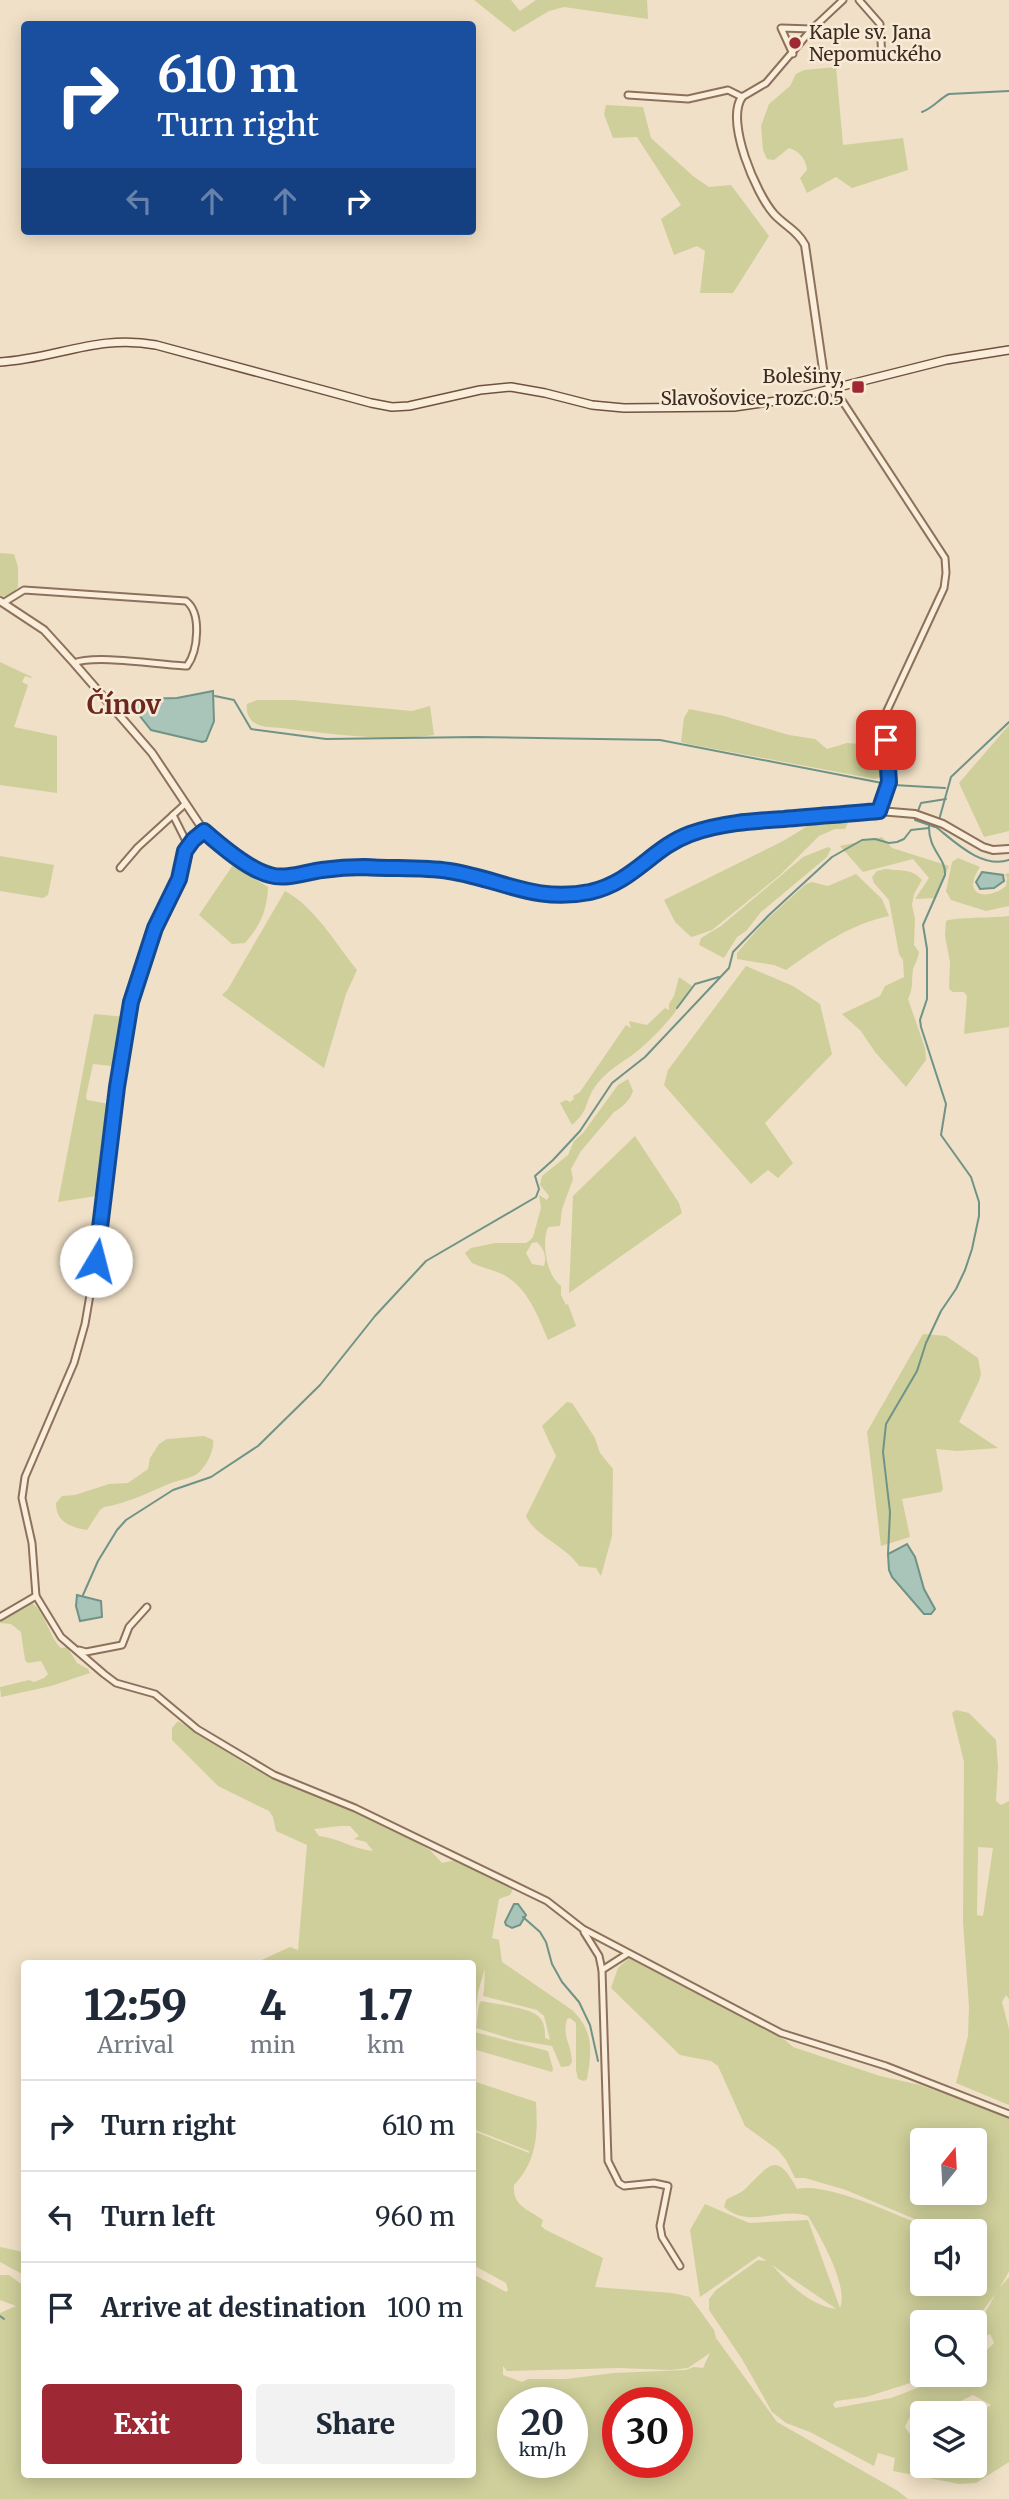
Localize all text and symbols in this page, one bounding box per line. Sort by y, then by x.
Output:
place label: Kaple sv. Jana Nepomuckého [809,20,941,66]
marker: Kaple sv. Jana Nepomuckého [787,35,803,51]
text: 610 m [157,44,298,105]
icon: right [42,49,133,140]
text: Turn right [157,105,319,145]
icon: left [120,182,158,220]
icon: ahead [193,182,231,220]
icon: ahead [266,182,304,220]
icon: right [339,182,377,220]
place label: Bolešiny, Slavošovice, rozc.0.5 [660,364,844,410]
marker: Bolešiny, Slavošovice, rozc.0.5 [850,379,866,395]
district label: Čínov [87,687,162,721]
pin [856,710,916,770]
icon: arrive [867,721,905,759]
position arrow [59,1224,133,1298]
text: 12:59 [84,1979,187,2031]
text: 4 [259,1979,286,2031]
text: 1.7 [358,1979,413,2031]
text: Arrival [97,2030,174,2059]
text: min [250,2030,296,2059]
text: km [367,2030,405,2059]
icon: right [42,2107,80,2145]
text: Turn right [101,2109,236,2142]
text: 610 m [382,2109,455,2142]
north arrow [910,2128,987,2205]
map controls [910,2128,987,2478]
icon: left [42,2198,80,2236]
text: Turn left [101,2200,215,2233]
text: 960 m [375,2200,455,2233]
button: sound [910,2219,987,2296]
icon: arrive [42,2289,80,2327]
text: Arrive at destination [101,2291,366,2324]
text: 100 m [387,2291,463,2324]
button: search [910,2310,987,2387]
button: Exit [42,2384,242,2464]
button: Share [256,2384,455,2464]
speed limit sign: 30 [602,2387,693,2478]
text: 20 [521,2401,564,2445]
button: layers [910,2401,987,2478]
text: km/h [519,2438,566,2461]

